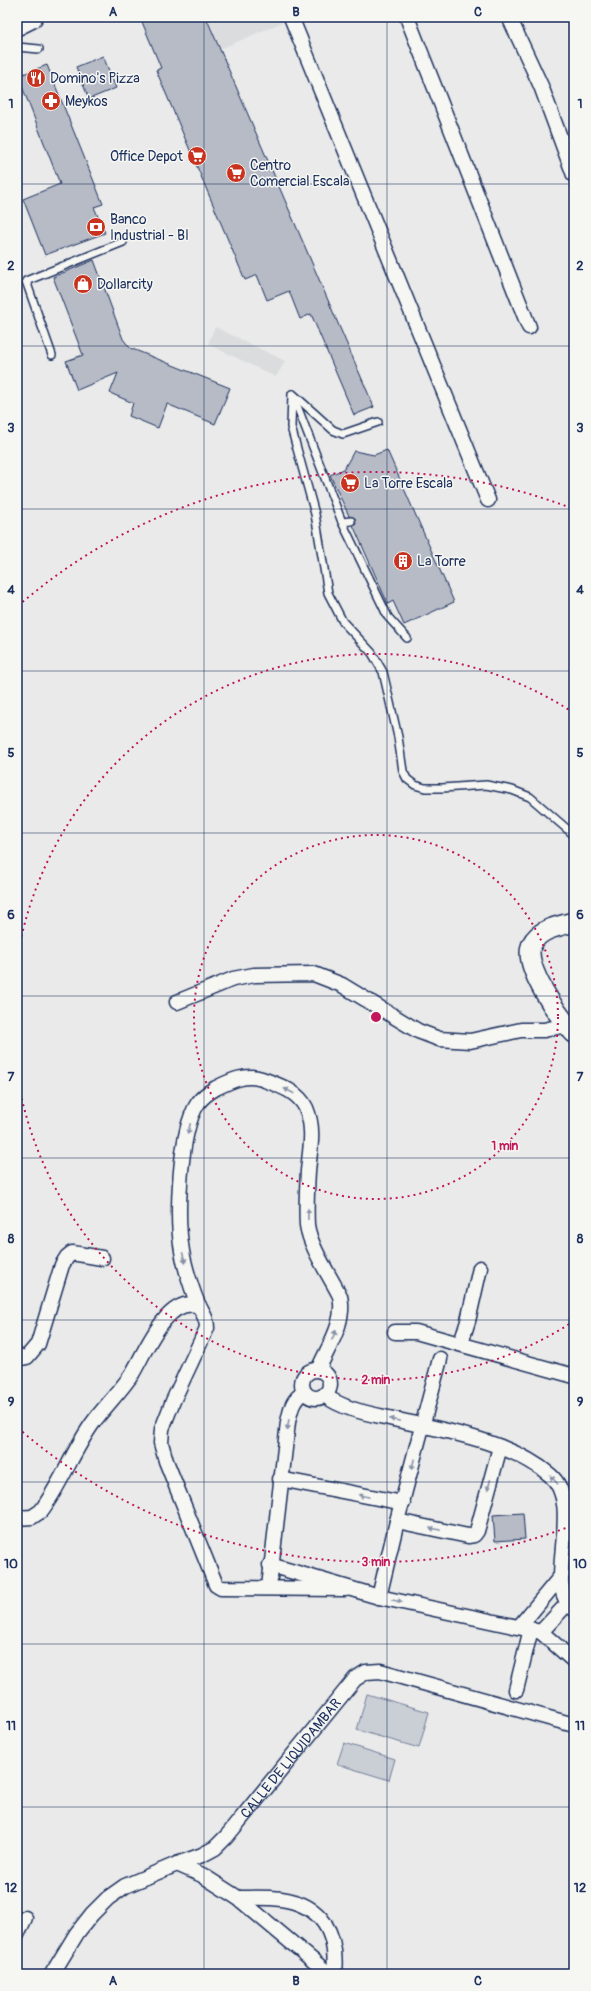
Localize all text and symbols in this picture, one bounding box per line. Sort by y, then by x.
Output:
text: A [109,4,118,20]
text: B [292,4,300,20]
text: C [474,4,482,20]
restaurant icon: Domino's Pizza [25,67,47,89]
place label: Domino's Pizza [50,70,140,87]
pharmacy icon: Meykos [40,90,62,112]
place label: Meykos [65,93,108,110]
text: 1 [8,96,14,112]
text: 1 [577,96,583,112]
supermarket icon: Office Depot [186,145,208,167]
place label: Office Depot [110,148,183,165]
place label: Centro Comercial Escala [250,157,350,190]
supermarket icon: Centro Comercial Escala [225,162,247,184]
place label: Banco Industrial - BI [110,211,189,244]
bank icon: Banco Industrial - BI [85,216,107,238]
text: 2 [7,258,15,274]
text: 2 [576,258,584,274]
shop icon: Dollarcity [72,273,94,295]
place label: Dollarcity [97,276,153,293]
text: 3 [7,420,15,436]
text: 3 [576,420,584,436]
supermarket icon: La Torre Escala [339,472,361,494]
place label: La Torre Escala [364,475,453,492]
building icon: La Torre [392,550,414,572]
place label: La Torre [417,553,466,570]
text: 4 [7,582,15,598]
text: 4 [576,582,584,598]
text: 5 [7,745,15,761]
text: 5 [576,745,584,761]
text: 6 [7,907,15,923]
text: 6 [576,907,584,923]
centre of rings [369,1010,383,1024]
text: 7 [8,1069,15,1085]
text: 7 [577,1069,584,1085]
one-way arrow [283,1087,295,1094]
one-way arrow [185,1123,191,1135]
text: 1 min [492,1139,519,1154]
one-way arrow [304,1208,311,1220]
text: 8 [8,1231,15,1247]
text: 8 [577,1231,584,1247]
one-way arrow [181,1252,187,1264]
one-way arrow [331,1329,337,1340]
text: 2 min [362,1373,391,1388]
text: 9 [8,1394,15,1410]
text: 9 [577,1394,584,1410]
one-way arrow [389,1416,402,1422]
one-way arrow [285,1419,291,1431]
one-way arrow [409,1458,415,1470]
one-way arrow [549,1475,559,1485]
one-way arrow [486,1479,492,1491]
one-way arrow [358,1492,371,1498]
one-way arrow [429,1526,442,1532]
text: 3 min [362,1555,391,1570]
text: 10 [4,1556,18,1572]
text: 10 [573,1556,587,1572]
one-way arrow [391,1599,403,1605]
street label: CALLE DE LIQUIDAMBAR [237,1695,344,1821]
text: 11 [6,1718,16,1734]
text: 11 [575,1718,585,1734]
text: 12 [5,1880,17,1896]
text: 12 [574,1880,586,1896]
text: A [109,1973,118,1989]
text: B [292,1973,300,1989]
text: C [474,1973,482,1989]

